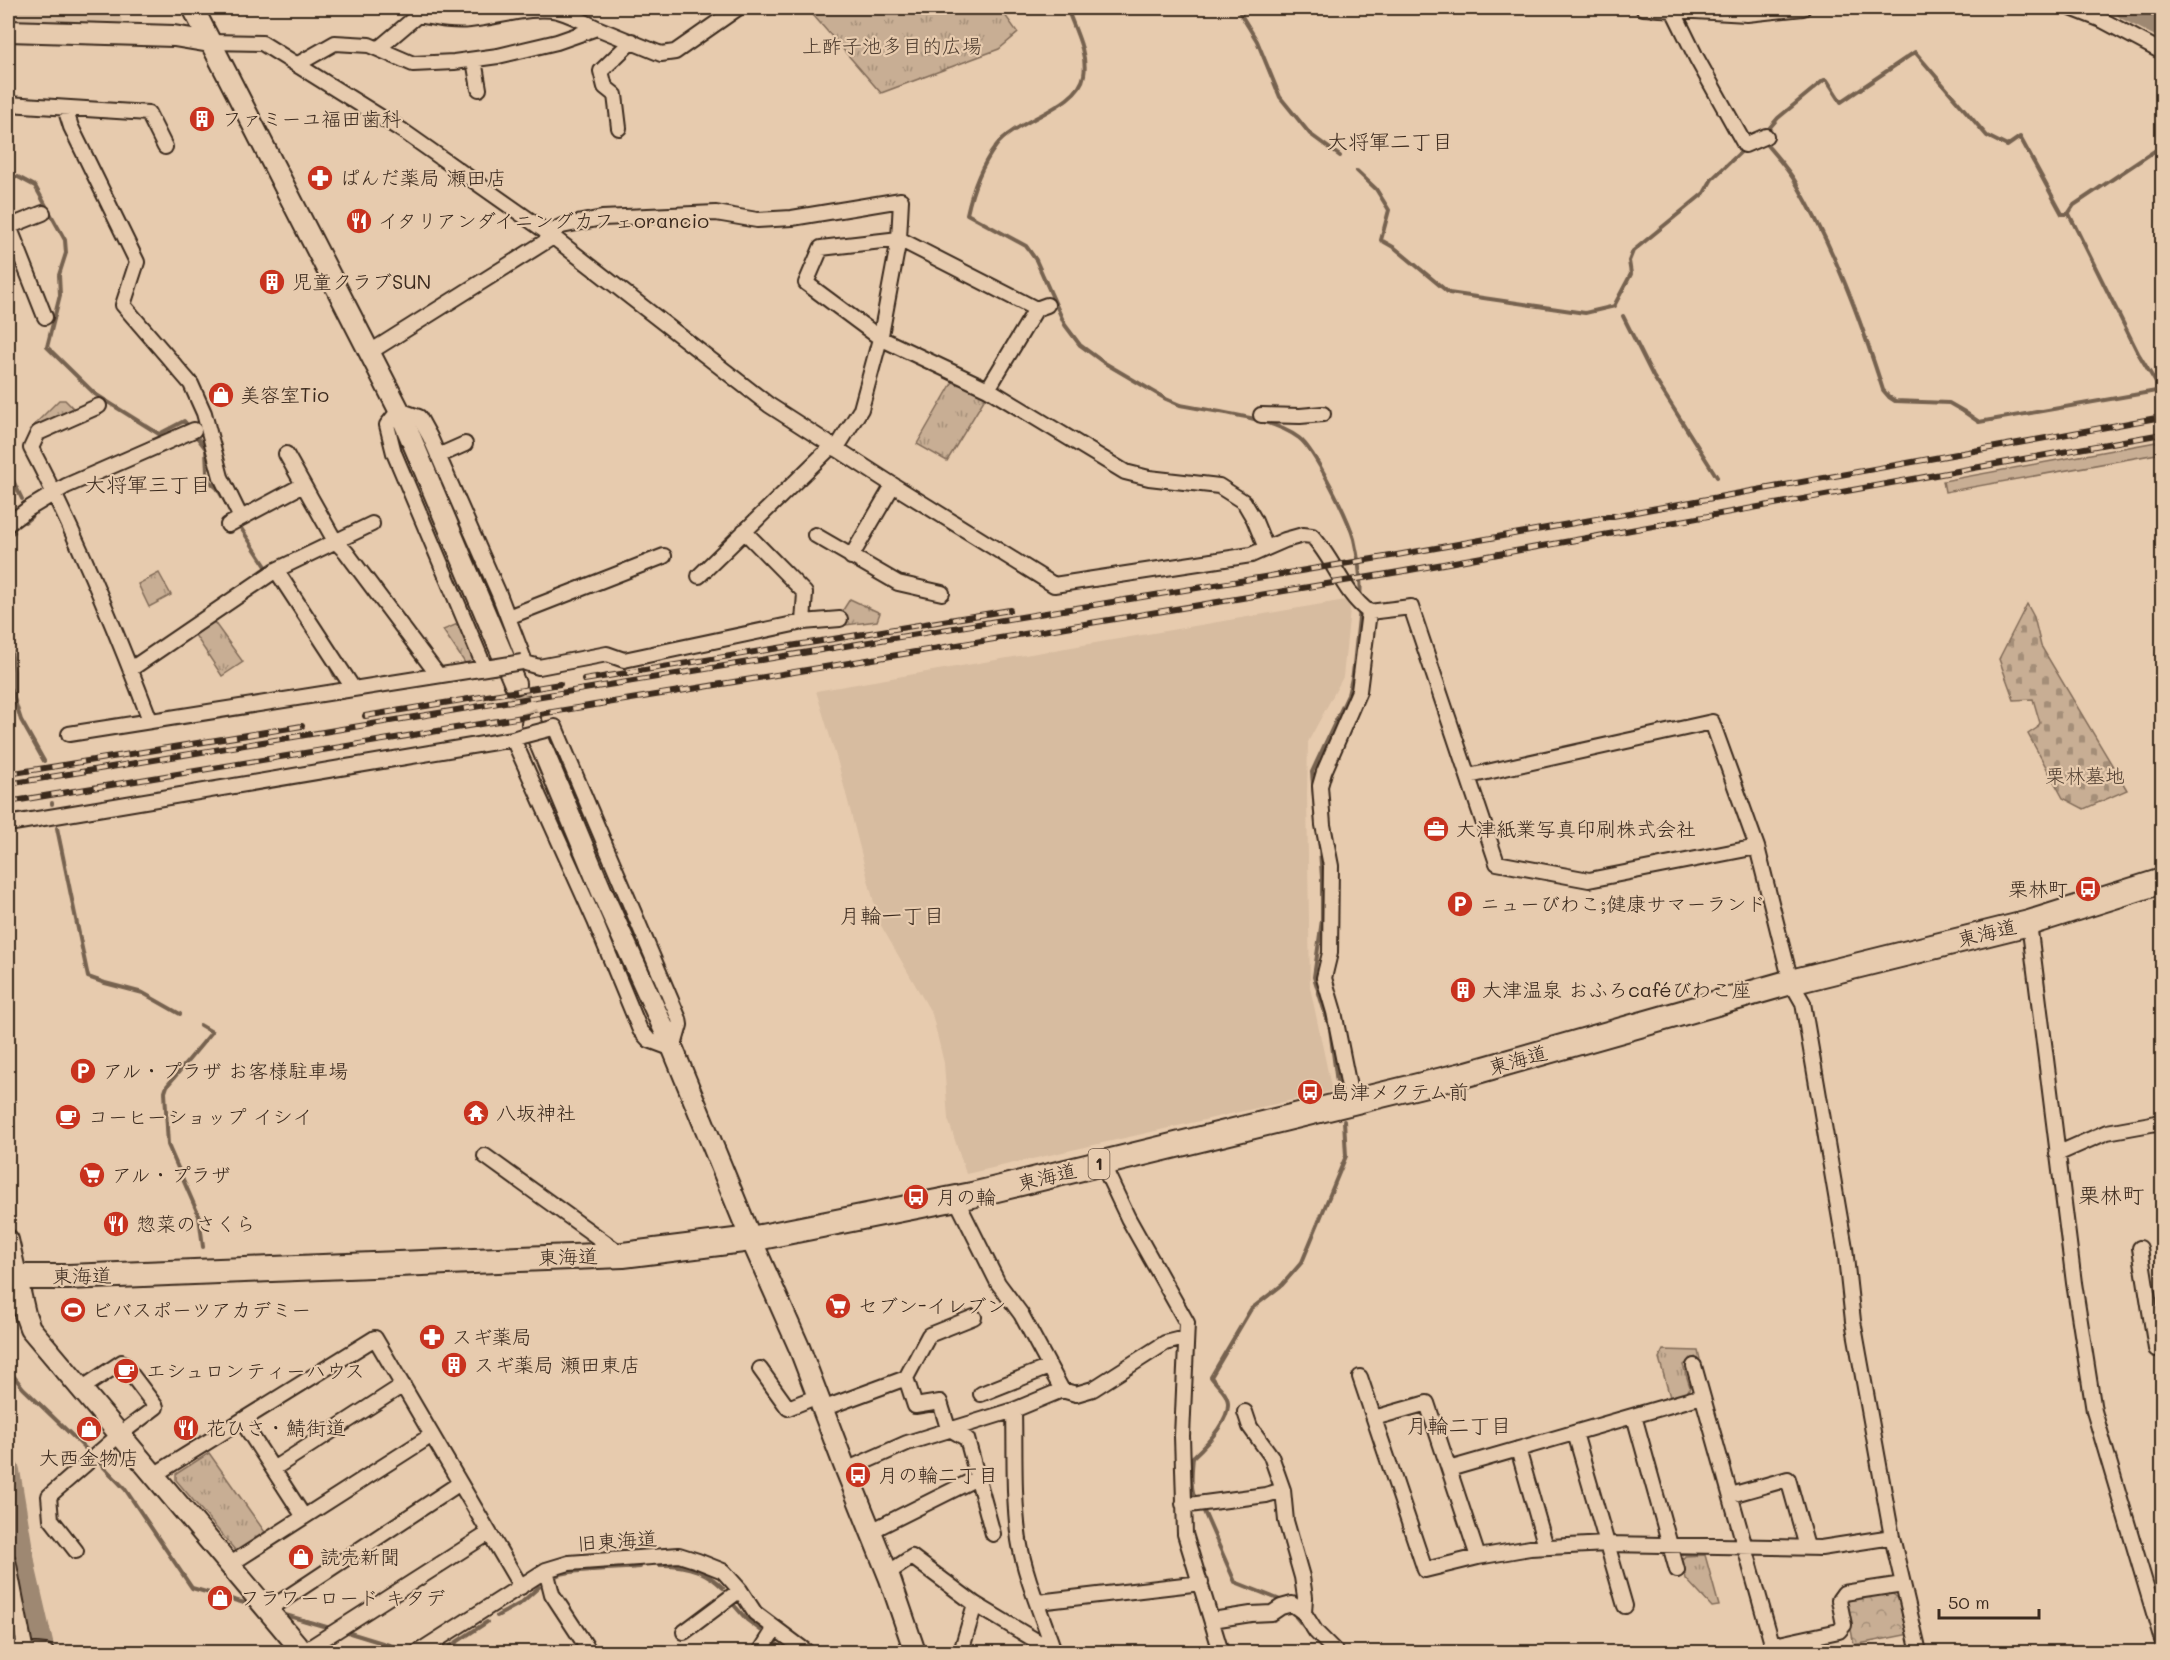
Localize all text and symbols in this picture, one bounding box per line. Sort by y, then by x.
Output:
park label: 上酢子池多目的広場 [802,32,982,58]
building icon: ファミーユ福田歯科 [187,104,217,134]
place label: ファミーユ福田歯科 [222,105,402,131]
district label: 大将軍二丁目 [1327,127,1453,154]
pharmacy icon: ぱんだ薬局 瀬田店 [305,163,335,193]
place label: ぱんだ薬局 瀬田店 [340,164,506,190]
restaurant icon: イタリアンダイニングカフェorancio [344,206,374,236]
place label: イタリアンダイニングカフェorancio [378,207,709,233]
building icon: 児童クラブSUN [257,267,287,297]
place label: 児童クラブSUN [292,268,431,294]
shop icon: 美容室Tio [206,380,236,410]
place label: 美容室Tio [240,381,329,407]
district label: 大将軍三丁目 [85,470,211,497]
park label: 栗林墓地 [2045,762,2125,788]
office icon: 大津紙業写真印刷株式会社 [1421,814,1451,844]
place label: 大津紙業写真印刷株式会社 [1456,815,1696,841]
bus stop icon: 栗林町 [2073,874,2103,904]
place label: 栗林町 [2008,875,2068,901]
parking icon: ニューびわこ;健康サマーランド [1445,889,1475,919]
place label: ニューびわこ;健康サマーランド [1480,890,1767,916]
district label: 月輪一丁目 [840,901,945,928]
street label: 東海道 [1955,912,2019,952]
building icon: 大津温泉 おふろcaféびわこ座 [1448,975,1478,1005]
place label: 大津温泉 おふろcaféびわこ座 [1482,976,1752,1002]
street label: 東海道 [1485,1038,1550,1080]
parking icon: アル・プラザ お客様駐車場 [68,1056,98,1086]
place label: アル・プラザ お客様駐車場 [103,1057,348,1083]
bus stop icon: 島津メクテム前 [1295,1077,1325,1107]
place label: 島津メクテム前 [1330,1078,1469,1104]
temple icon: 八坂神社 [461,1098,491,1128]
place label: 八坂神社 [496,1099,576,1125]
cafe icon: コーヒーショップ イシイ [53,1102,83,1132]
place label: コーヒーショップ イシイ [88,1103,312,1129]
road number: 1 [1088,1149,1110,1179]
street label: 東海道 [1015,1156,1079,1196]
supermarket icon: アル・プラザ [77,1160,107,1190]
place label: アル・プラザ [112,1161,231,1187]
district label: 栗林町 [2078,1180,2144,1209]
bus stop icon: 月の輪 [901,1182,931,1212]
place label: 月の輪 [936,1183,996,1209]
restaurant icon: 惣菜のさくら [101,1209,131,1239]
place label: 惣菜のさくら [136,1210,256,1236]
street label: 東海道 [538,1242,598,1270]
street label: 東海道 [52,1261,112,1289]
supermarket icon: セブン-イレブン [823,1291,853,1321]
place label: セブン-イレブン [858,1292,1006,1318]
sports icon: ビバスポーツアカデミー [58,1295,88,1325]
place label: ビバスポーツアカデミー [92,1296,311,1322]
pharmacy icon: スギ薬局 [417,1322,447,1352]
place label: スギ薬局 [452,1323,532,1349]
building icon: スギ薬局 瀬田東店 [439,1350,469,1380]
place label: スギ薬局 瀬田東店 [474,1351,640,1377]
cafe icon: エシュロンティーハウス [111,1356,141,1386]
place label: エシュロンティーハウス [146,1357,365,1383]
district label: 月輪二丁目 [1407,1411,1512,1438]
restaurant icon: 花ひさ・鯖街道 [171,1413,201,1443]
shop icon: 大西金物店 [74,1414,104,1444]
place label: 花ひさ・鯖街道 [206,1414,346,1440]
place label: 大西金物店 [39,1444,139,1470]
bus stop icon: 月の輪二丁目 [843,1460,873,1490]
place label: 月の輪二丁目 [878,1461,998,1487]
street label: 旧東海道 [576,1524,658,1556]
shop icon: 読売新聞 [286,1542,316,1572]
place label: 読売新聞 [320,1543,400,1569]
scale bar [1939,1582,2040,1620]
shop icon: フラワーロード キタデ [205,1583,235,1613]
place label: フラワーロード キタデ [240,1584,446,1610]
text: 50 m [1948,1590,1990,1614]

